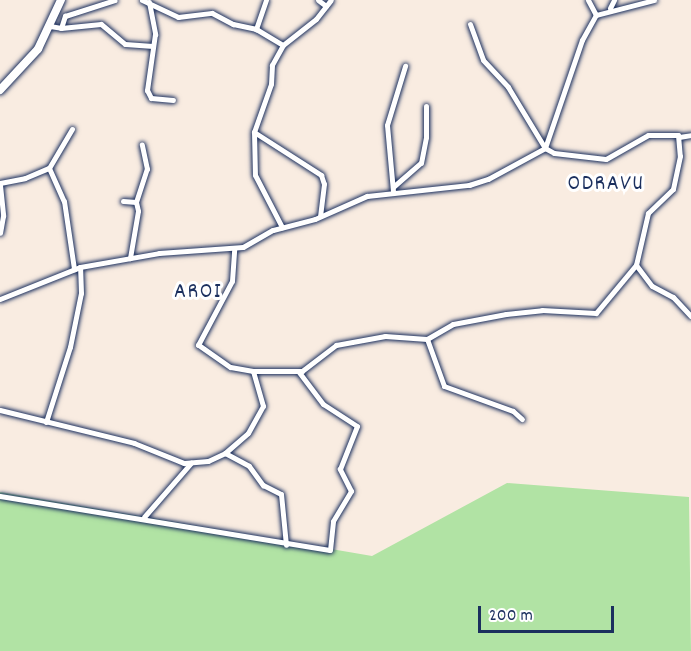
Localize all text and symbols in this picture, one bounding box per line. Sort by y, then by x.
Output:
district label: ODRAVU [568,172,644,198]
district label: AROI [174,280,222,306]
scale bar [481,594,618,632]
text: 200 m [489,604,533,629]

